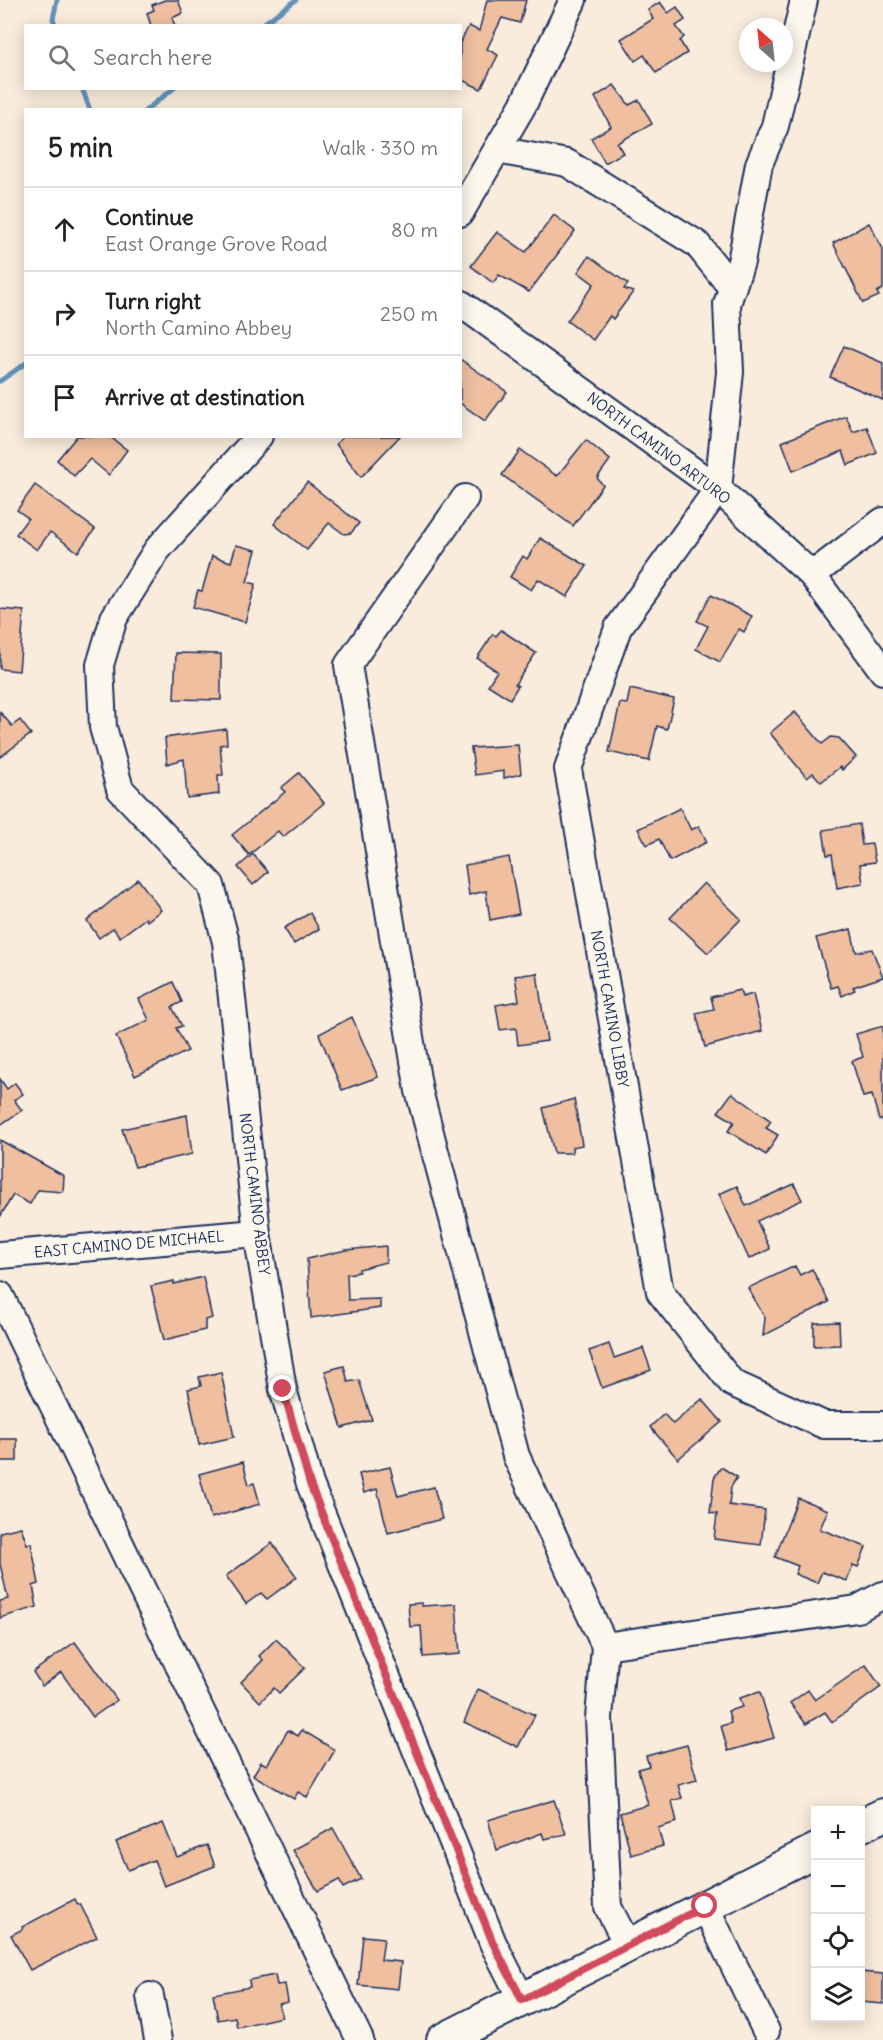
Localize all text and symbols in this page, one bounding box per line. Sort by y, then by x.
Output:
north arrow [739,18,793,72]
search box [24,24,462,90]
icon: search [45,41,78,74]
text: Search here [93,43,212,71]
text: 5 min [48,131,113,164]
text: Walk · 330 m [322,135,438,160]
text: Continue [105,203,194,231]
icon: ahead [48,213,81,246]
text: 80 m [391,217,438,242]
text: East Orange Grove Road [105,231,327,256]
text: Turn right [105,287,201,315]
icon: right [48,297,81,330]
text: 250 m [380,301,438,326]
text: North Camino Abbey [105,315,292,340]
icon: arrive [48,381,81,414]
text: Arrive at destination [105,383,305,411]
street label: NORTH CAMINO ARTURO [583,388,735,508]
street label: NORTH CAMINO LIBBY [587,929,633,1090]
street label: NORTH CAMINO ABBEY [236,1112,274,1277]
street label: EAST CAMINO DE MICHAEL [33,1226,225,1262]
route end [269,1375,295,1401]
map controls [811,1806,865,2022]
button: + [811,1806,865,1860]
button: − [811,1860,865,1914]
route start [691,1892,717,1918]
button: locate [811,1914,865,1968]
button: layers [811,1968,865,2022]

